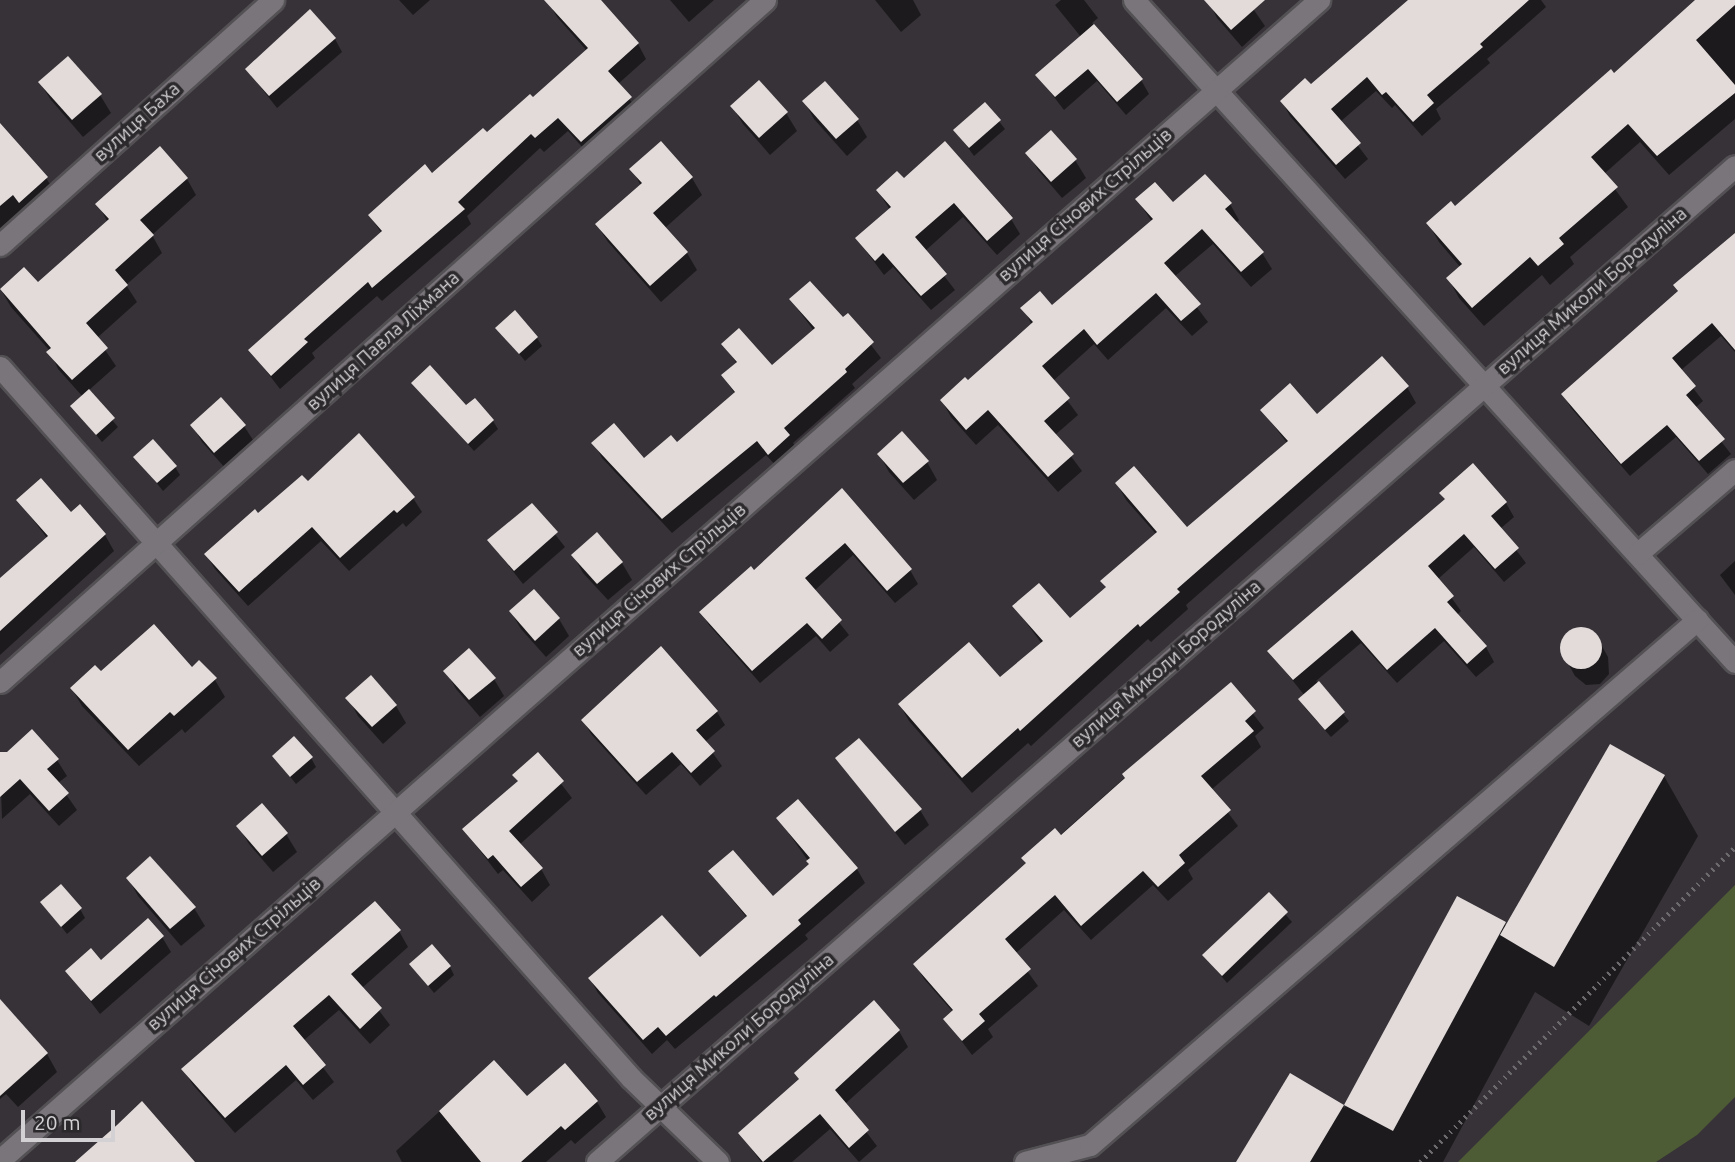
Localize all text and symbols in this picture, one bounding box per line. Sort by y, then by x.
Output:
street label: вулиця Баха [89,77,185,167]
street label: вулиця Січових Стрільців [993,123,1177,287]
street label: вулиця Миколи Бородуліна [1492,202,1692,380]
street label: вулиця Павла Ліхмана [302,266,464,416]
street label: вулиця Січових Стрільців [567,498,751,662]
street label: вулиця Миколи Бородуліна [1066,575,1266,753]
street label: вулиця Січових Стрільців [142,872,326,1036]
street label: вулиця Миколи Бородуліна [639,948,839,1126]
scale bar [24,1096,119,1140]
text: 20 m [34,1110,81,1134]

